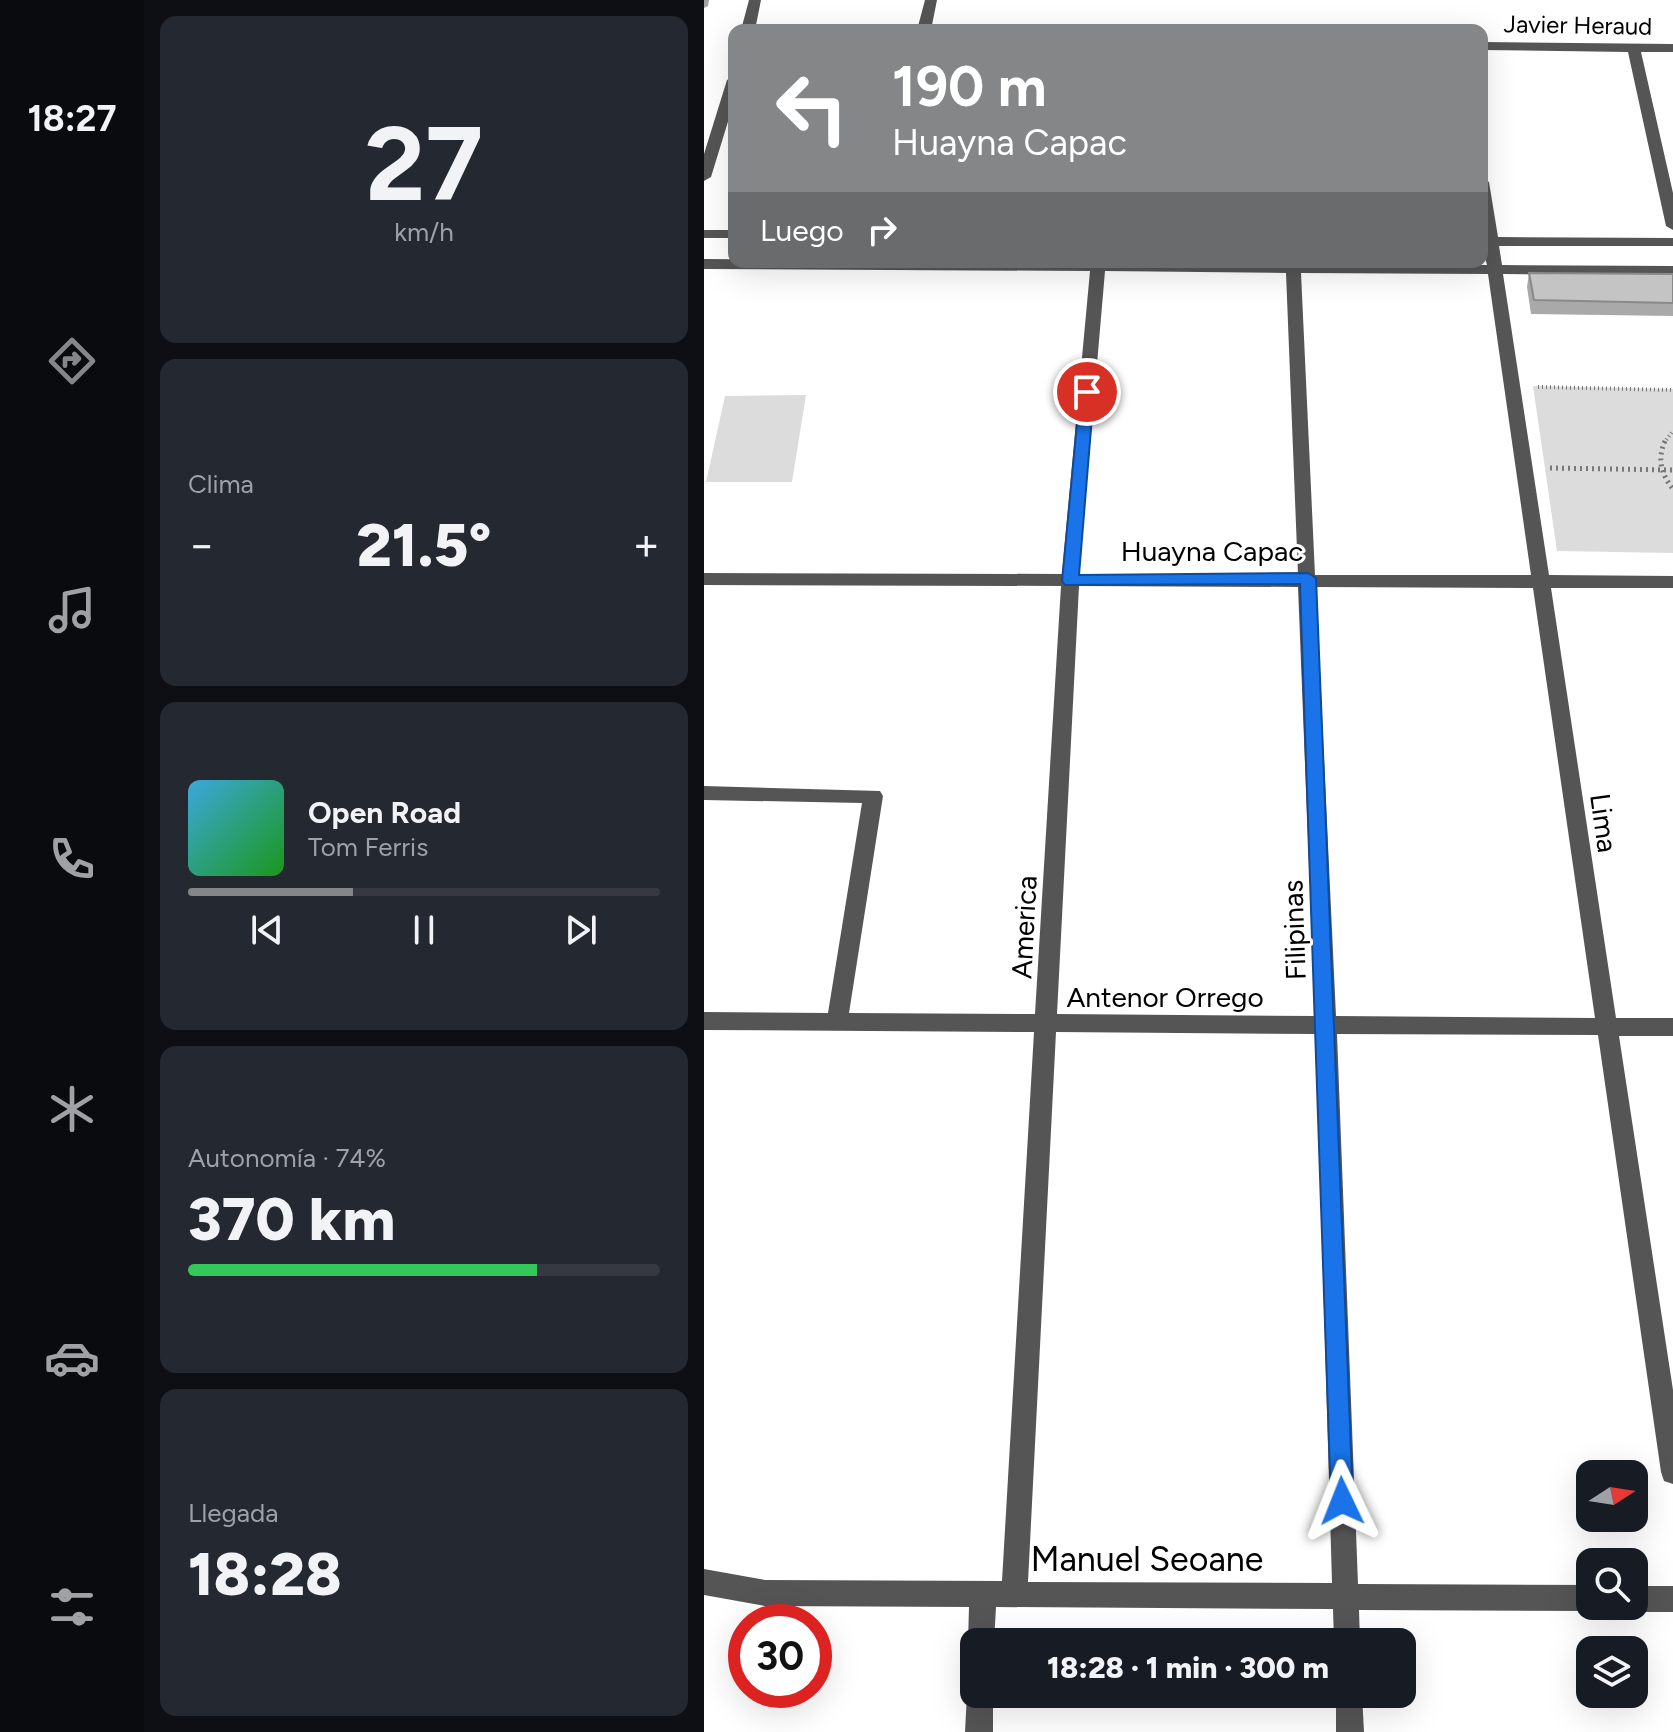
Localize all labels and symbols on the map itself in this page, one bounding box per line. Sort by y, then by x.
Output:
street label: Javier Heraud [1503,9,1653,41]
pin [1053,358,1121,426]
street label: Huayna Capac [1121,534,1303,568]
street label: Lima [1583,791,1625,855]
street label: America [1004,874,1044,980]
street label: Filipinas [1275,879,1313,981]
street label: Antenor Orrego [1066,980,1264,1014]
position arrow [1300,1459,1384,1543]
north arrow [1576,1460,1648,1532]
street label: Manuel Seoane [1031,1539,1263,1580]
speed limit sign: 30 [728,1604,832,1708]

